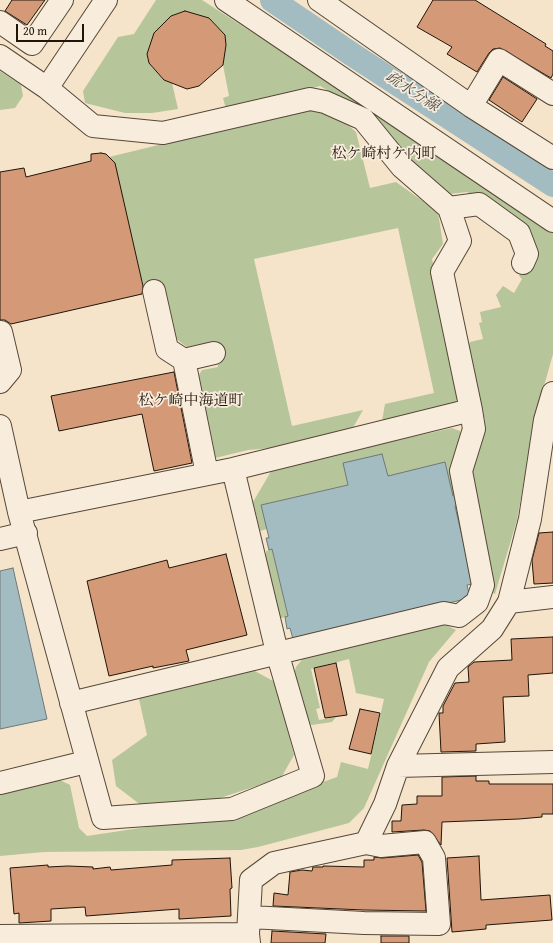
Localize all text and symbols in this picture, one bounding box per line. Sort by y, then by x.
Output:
scale bar [18,16,86,42]
text: 20 m [23,22,47,39]
water label: 疏水分線 [382,68,442,116]
district label: 松ケ崎村ケ内町 [332,145,436,163]
district label: 松ケ崎中海道町 [139,392,243,410]

